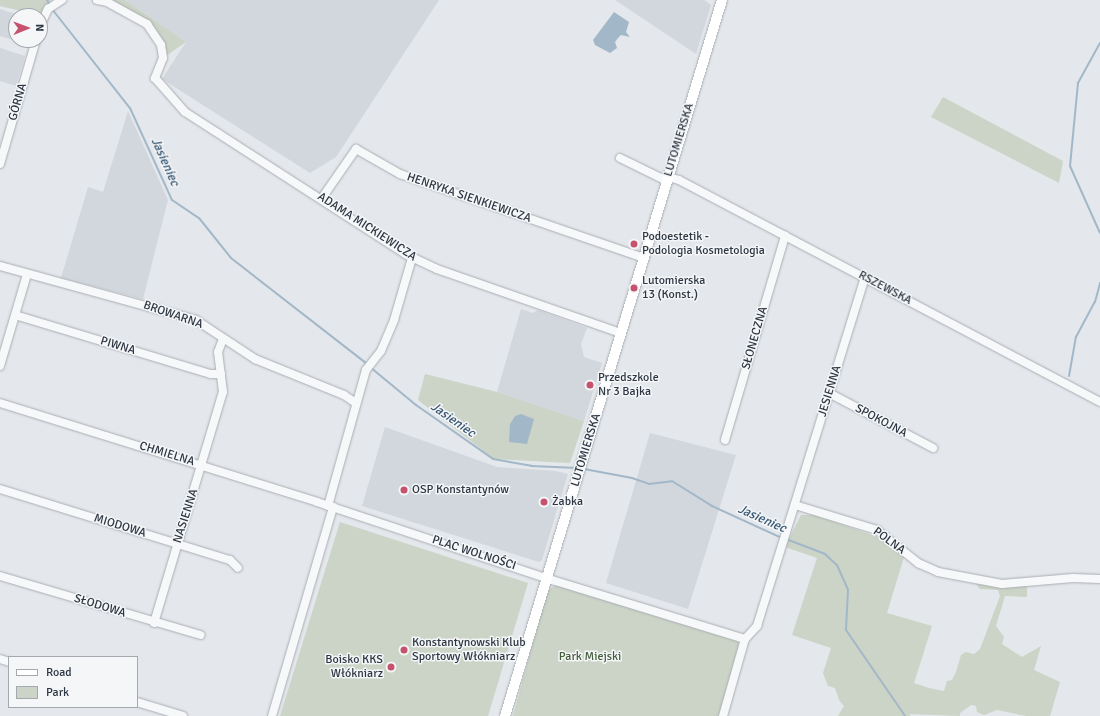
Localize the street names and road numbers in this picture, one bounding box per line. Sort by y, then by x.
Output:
street label: GÓRNA [6,82,30,122]
street label: LUTOMIERSKA [661,102,697,178]
street label: HENRYKA SIENKIEWICZA [405,170,533,226]
street label: ADAMA MICKIEWICZA [315,190,419,264]
street label: RSZEWSKA [856,268,914,308]
street label: BROWARNA [141,298,205,332]
street label: SŁONECZNA [739,305,771,371]
street label: PIWNA [99,334,137,358]
street label: JESIENNA [815,364,845,418]
street label: SPOKOJNA [852,401,910,441]
street label: LUTOMIERSKA [568,412,604,488]
street label: CHMIELNA [138,439,196,469]
street label: NASIENNA [170,487,202,545]
street label: MIODOWA [92,511,148,541]
street label: POLNA [870,524,908,558]
street label: PLAC WOLNOŚCI [430,533,518,573]
street label: SŁODOWA [72,591,128,621]

